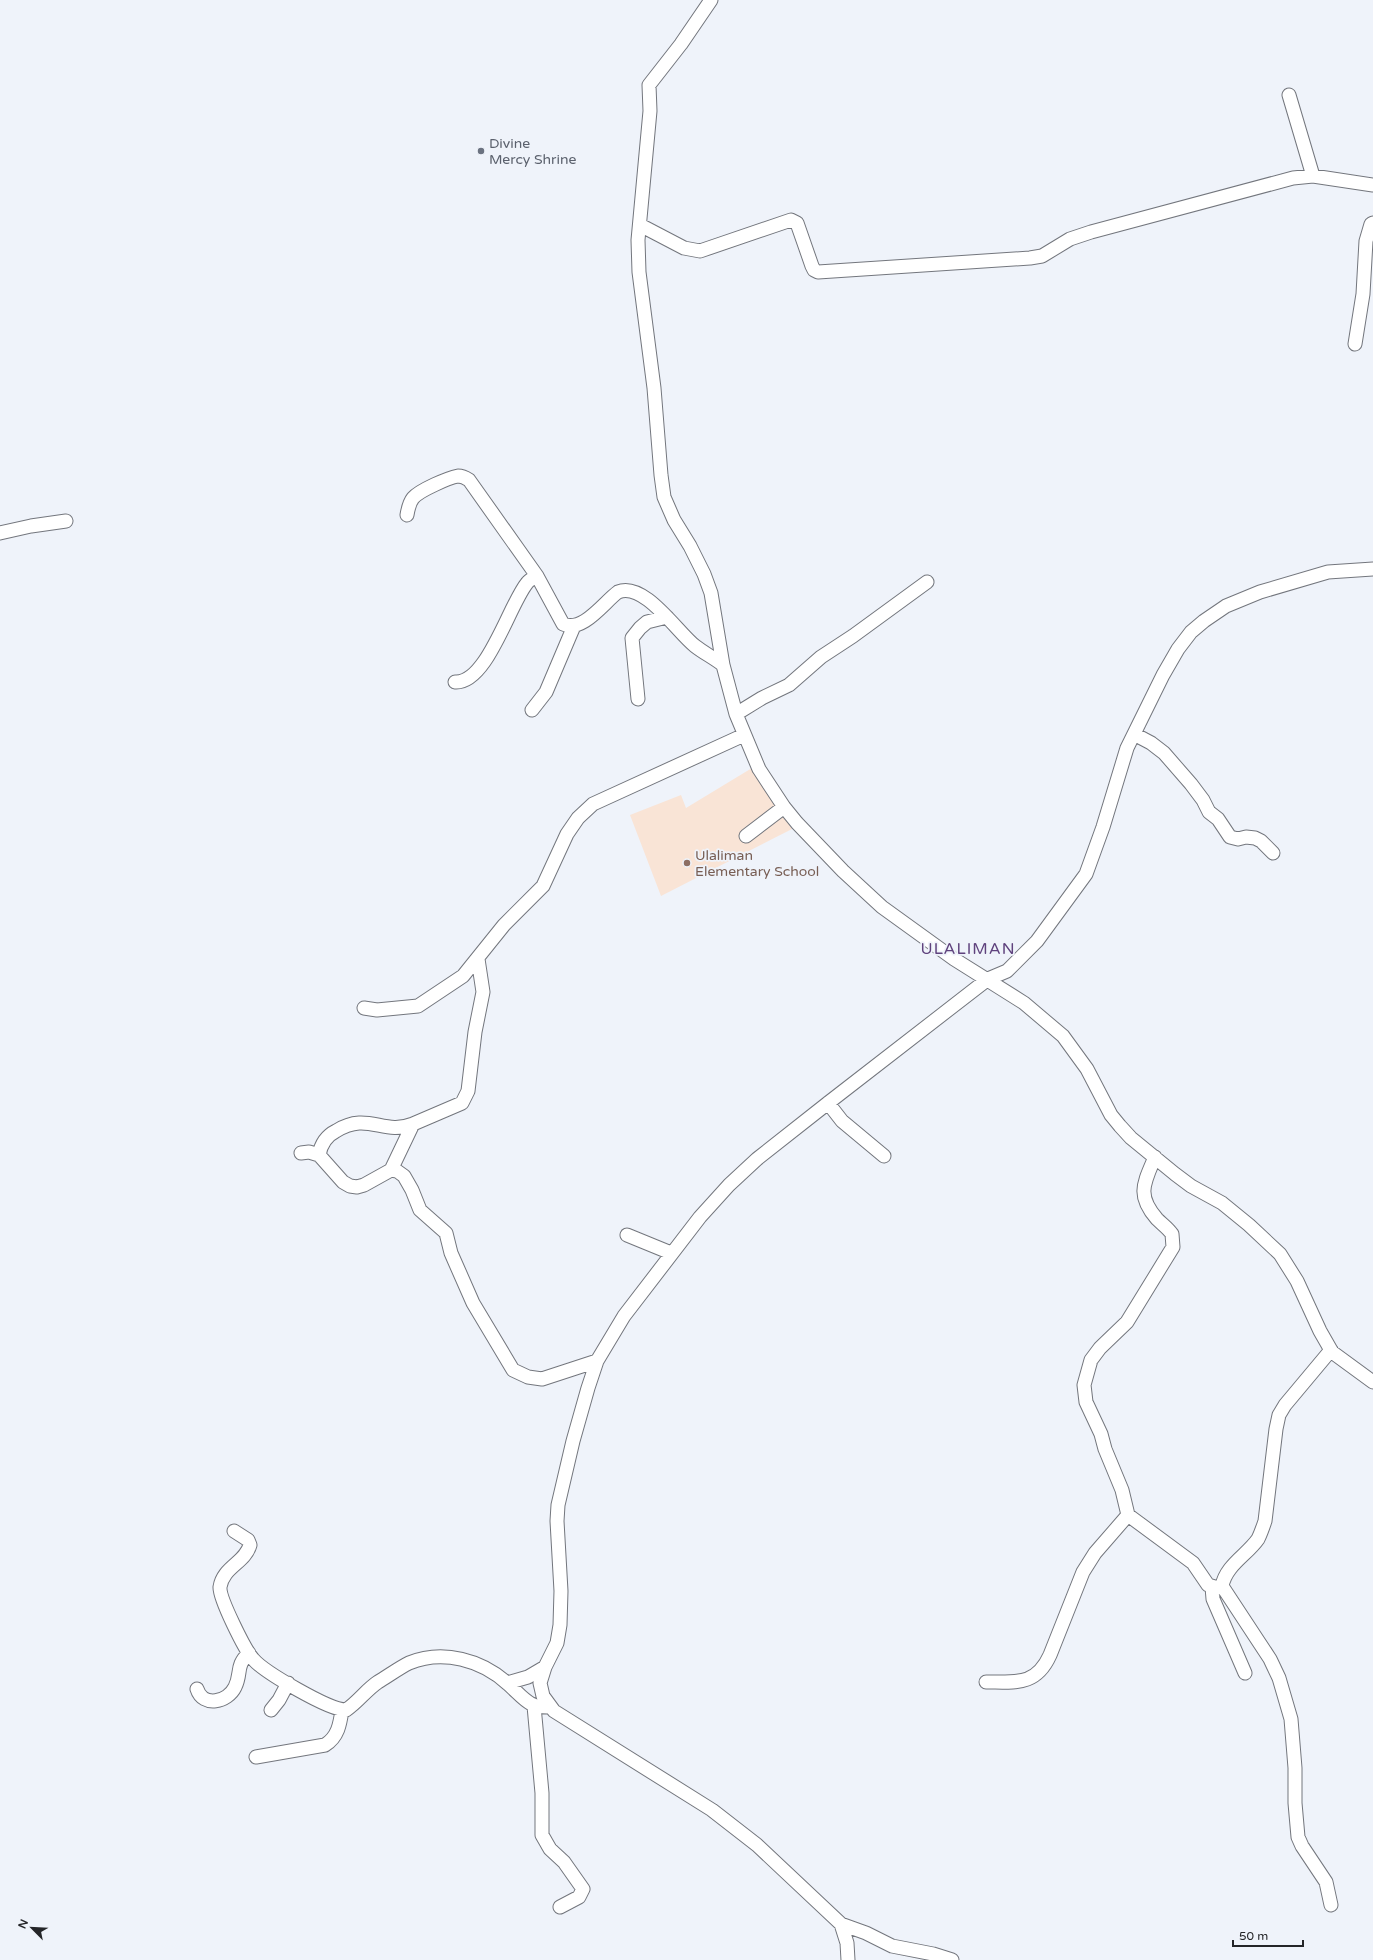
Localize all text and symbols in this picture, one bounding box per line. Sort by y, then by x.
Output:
place label: Divine Mercy Shrine [489,135,576,168]
marker: Divine Mercy Shrine [476,146,486,156]
place label: Ulaliman Elementary School [695,847,819,880]
marker: Ulaliman Elementary School [682,858,692,868]
district label: ULALIMAN [921,939,1015,959]
north arrow [12,1908,52,1948]
text: N [16,1917,31,1931]
scale bar [1233,1922,1303,1948]
text: 50 m [1239,1929,1268,1943]

